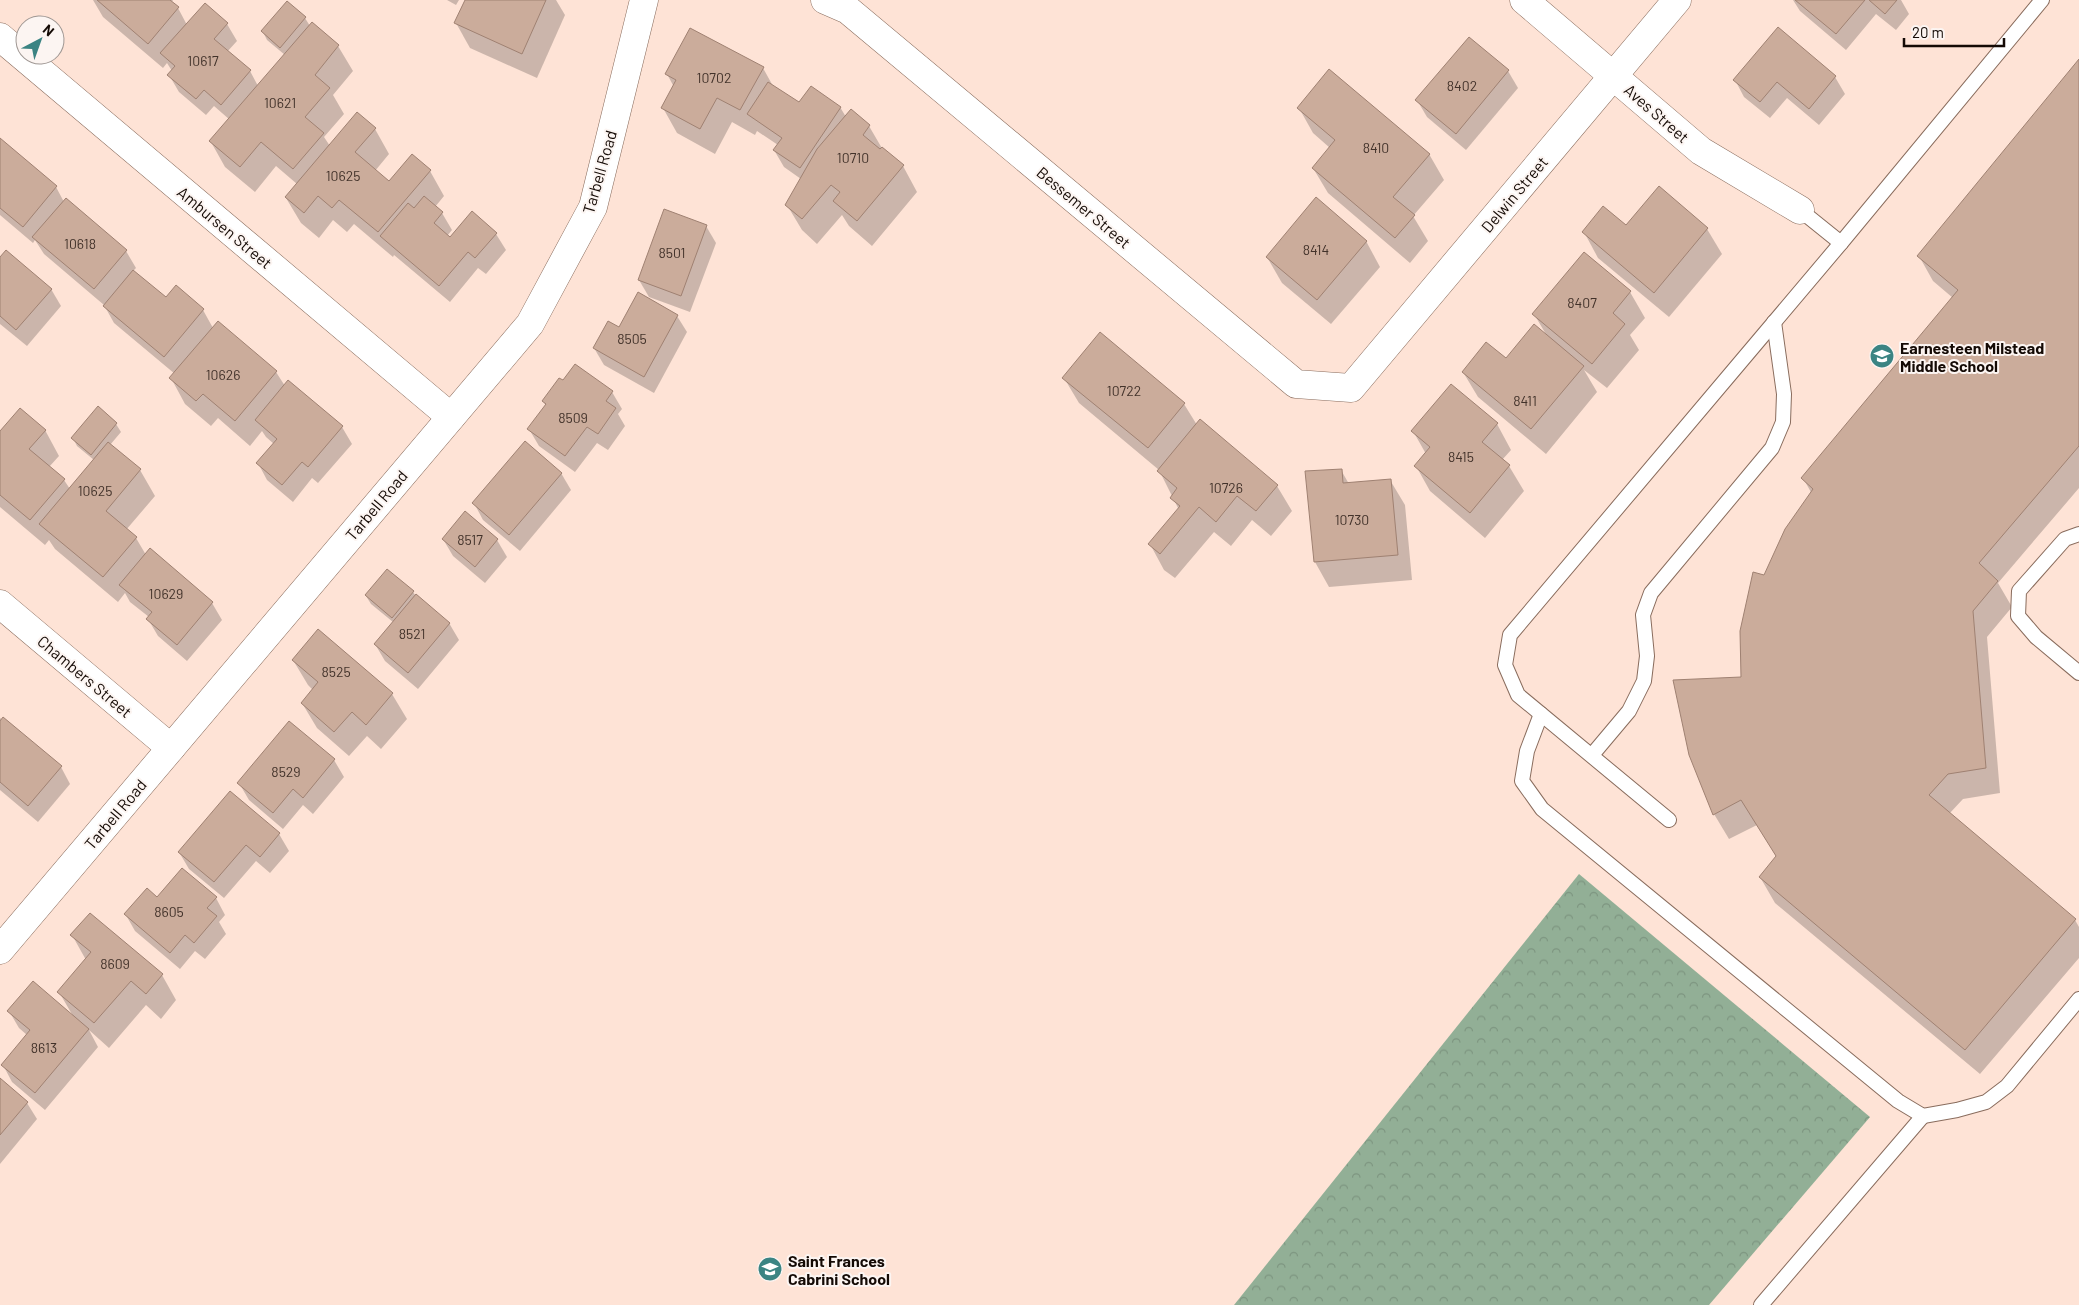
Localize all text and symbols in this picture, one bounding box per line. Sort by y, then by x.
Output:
north arrow [15,15,65,65]
scale bar [1904,15,2004,47]
text: N [40,20,58,39]
text: 20 m [1912,23,1944,41]
house number: 10617 [187,52,219,69]
house number: 10702 [697,69,731,86]
house number: 8402 [1447,77,1477,94]
street label: Aves Street [1621,80,1693,146]
house number: 10621 [264,94,296,111]
street label: Tarbell Road [578,128,620,216]
house number: 8410 [1363,139,1389,156]
house number: 10710 [837,149,869,166]
street label: Delwin Street [1477,152,1551,236]
street label: Bessemer Street [1033,162,1135,252]
house number: 10625 [326,167,360,184]
street label: Ambursen Street [174,182,276,272]
house number: 10618 [64,235,96,252]
house number: 8414 [1303,241,1329,258]
house number: 8501 [659,244,685,261]
house number: 8407 [1567,294,1597,311]
house number: 8505 [617,330,647,347]
place label: Earnesteen Milstead Middle School [1900,338,2044,375]
school or university icon: Earnesteen Milstead Middle School [1869,343,1895,369]
house number: 10626 [206,366,240,383]
house number: 10722 [1107,382,1141,399]
house number: 8411 [1513,392,1537,409]
house number: 8509 [558,409,588,426]
house number: 8415 [1448,448,1474,465]
street label: Tarbell Road [341,466,411,544]
house number: 10726 [1209,479,1243,496]
house number: 10625 [78,482,112,499]
house number: 10730 [1335,511,1369,528]
house number: 8517 [457,531,483,548]
house number: 10629 [149,585,183,602]
house number: 8521 [399,625,425,642]
street label: Chambers Street [34,631,136,721]
house number: 8525 [321,663,351,680]
house number: 8529 [271,763,301,780]
street label: Tarbell Road [80,775,150,853]
house number: 8605 [154,903,184,920]
house number: 8609 [100,955,130,972]
house number: 8613 [31,1039,57,1056]
place label: Saint Frances Cabrini School [788,1251,890,1288]
school or university icon: Saint Frances Cabrini School [757,1256,783,1282]

